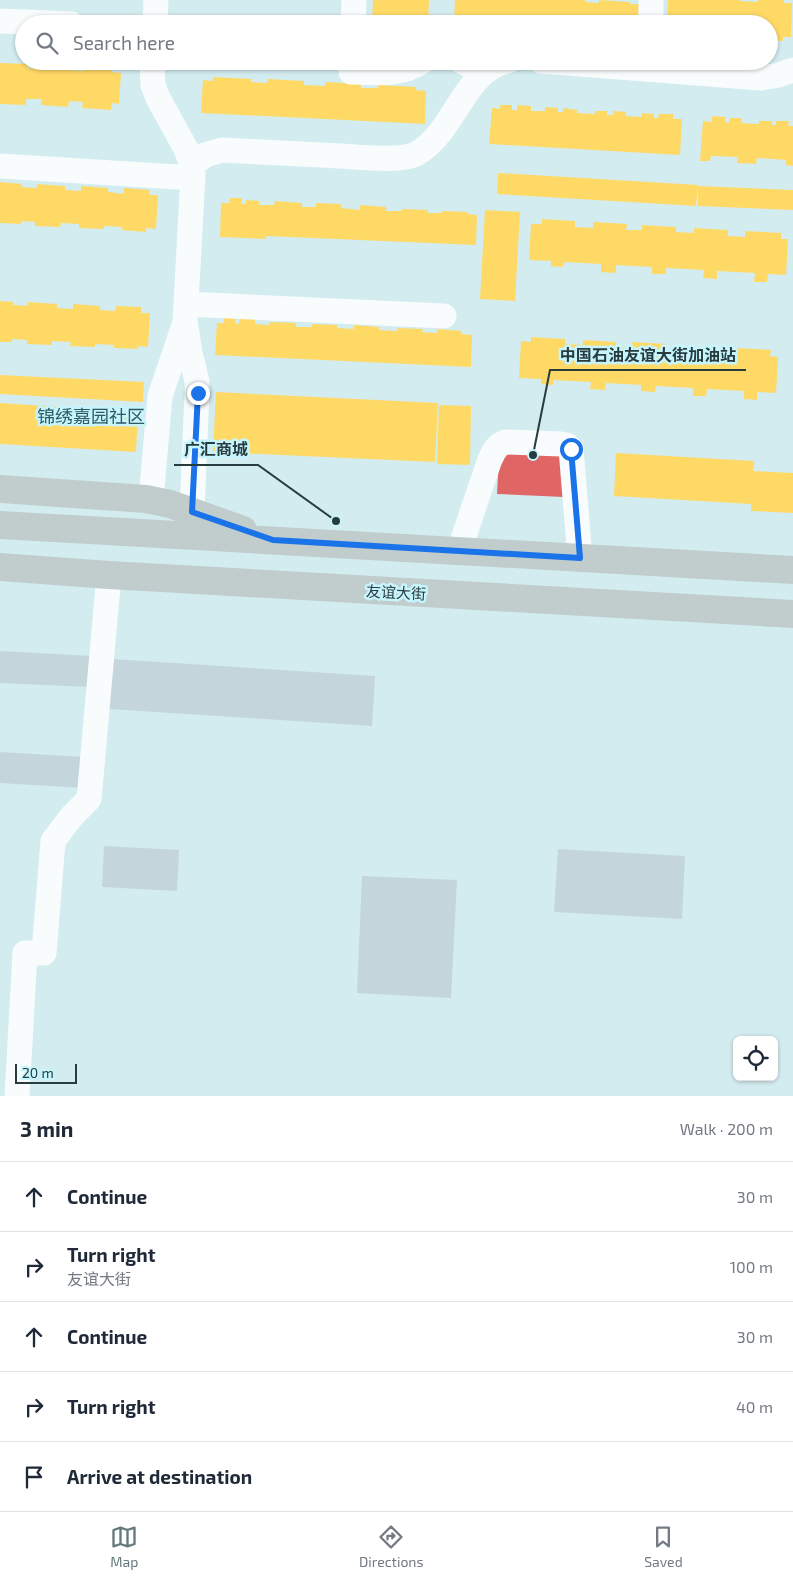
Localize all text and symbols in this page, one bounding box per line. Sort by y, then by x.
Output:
search box [15,15,778,70]
icon: search [33,29,61,57]
text: Search here [73,31,175,54]
callout: 中国石油友谊大街加油站 [550,339,746,370]
text: 中国石油友谊大街加油站 [560,345,736,364]
route end [187,382,210,405]
district label: 锦绣嘉园社区 [37,405,145,427]
callout: 广汇商城 [174,434,258,465]
route start [560,438,583,461]
text: 广汇商城 [184,439,248,458]
street label: 友谊大街 [366,581,426,603]
map controls [733,1036,778,1081]
button: locate [733,1036,778,1081]
scale bar [15,1061,78,1084]
text: 20 m [22,1064,54,1081]
text: 3 min [20,1116,73,1141]
text: Walk · 200 m [680,1119,773,1138]
icon: ahead [20,1183,48,1211]
text: Continue [67,1185,147,1208]
text: 30 m [737,1187,773,1206]
text: Turn right [67,1243,155,1266]
icon: right [20,1253,48,1281]
text: 100 m [730,1257,773,1276]
text: 友谊大街 [67,1269,131,1288]
icon: ahead [20,1323,48,1351]
text: Continue [67,1325,147,1348]
text: 30 m [737,1327,773,1346]
icon: right [20,1393,48,1421]
text: Turn right [67,1395,155,1418]
text: 40 m [736,1397,773,1416]
icon: arrive [20,1463,48,1491]
text: Arrive at destination [67,1465,252,1488]
tab: Map [110,1523,138,1570]
tab: Directions [359,1523,424,1570]
tab: Saved [644,1523,683,1570]

